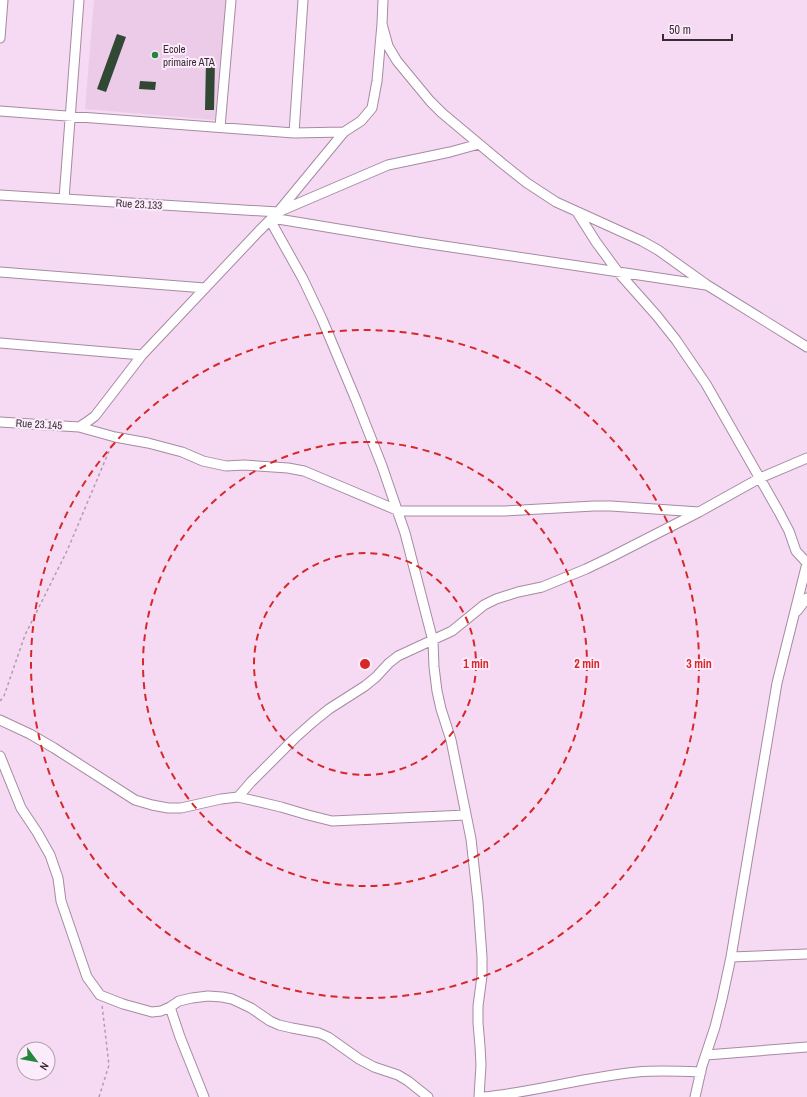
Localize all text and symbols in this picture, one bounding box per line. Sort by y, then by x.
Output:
scale bar [663,16,732,42]
text: 50 m [669,22,691,38]
place label: Ecole primaire ATA [163,42,216,69]
marker: Ecole primaire ATA [150,50,160,60]
street label: Rue 23.133 [115,196,163,212]
street label: Rue 23.145 [15,416,63,432]
text: 1 min [463,656,489,672]
text: 2 min [574,656,600,672]
text: 3 min [686,656,712,672]
centre of rings [358,657,372,671]
north arrow [16,1041,56,1081]
text: N [37,1060,52,1073]

